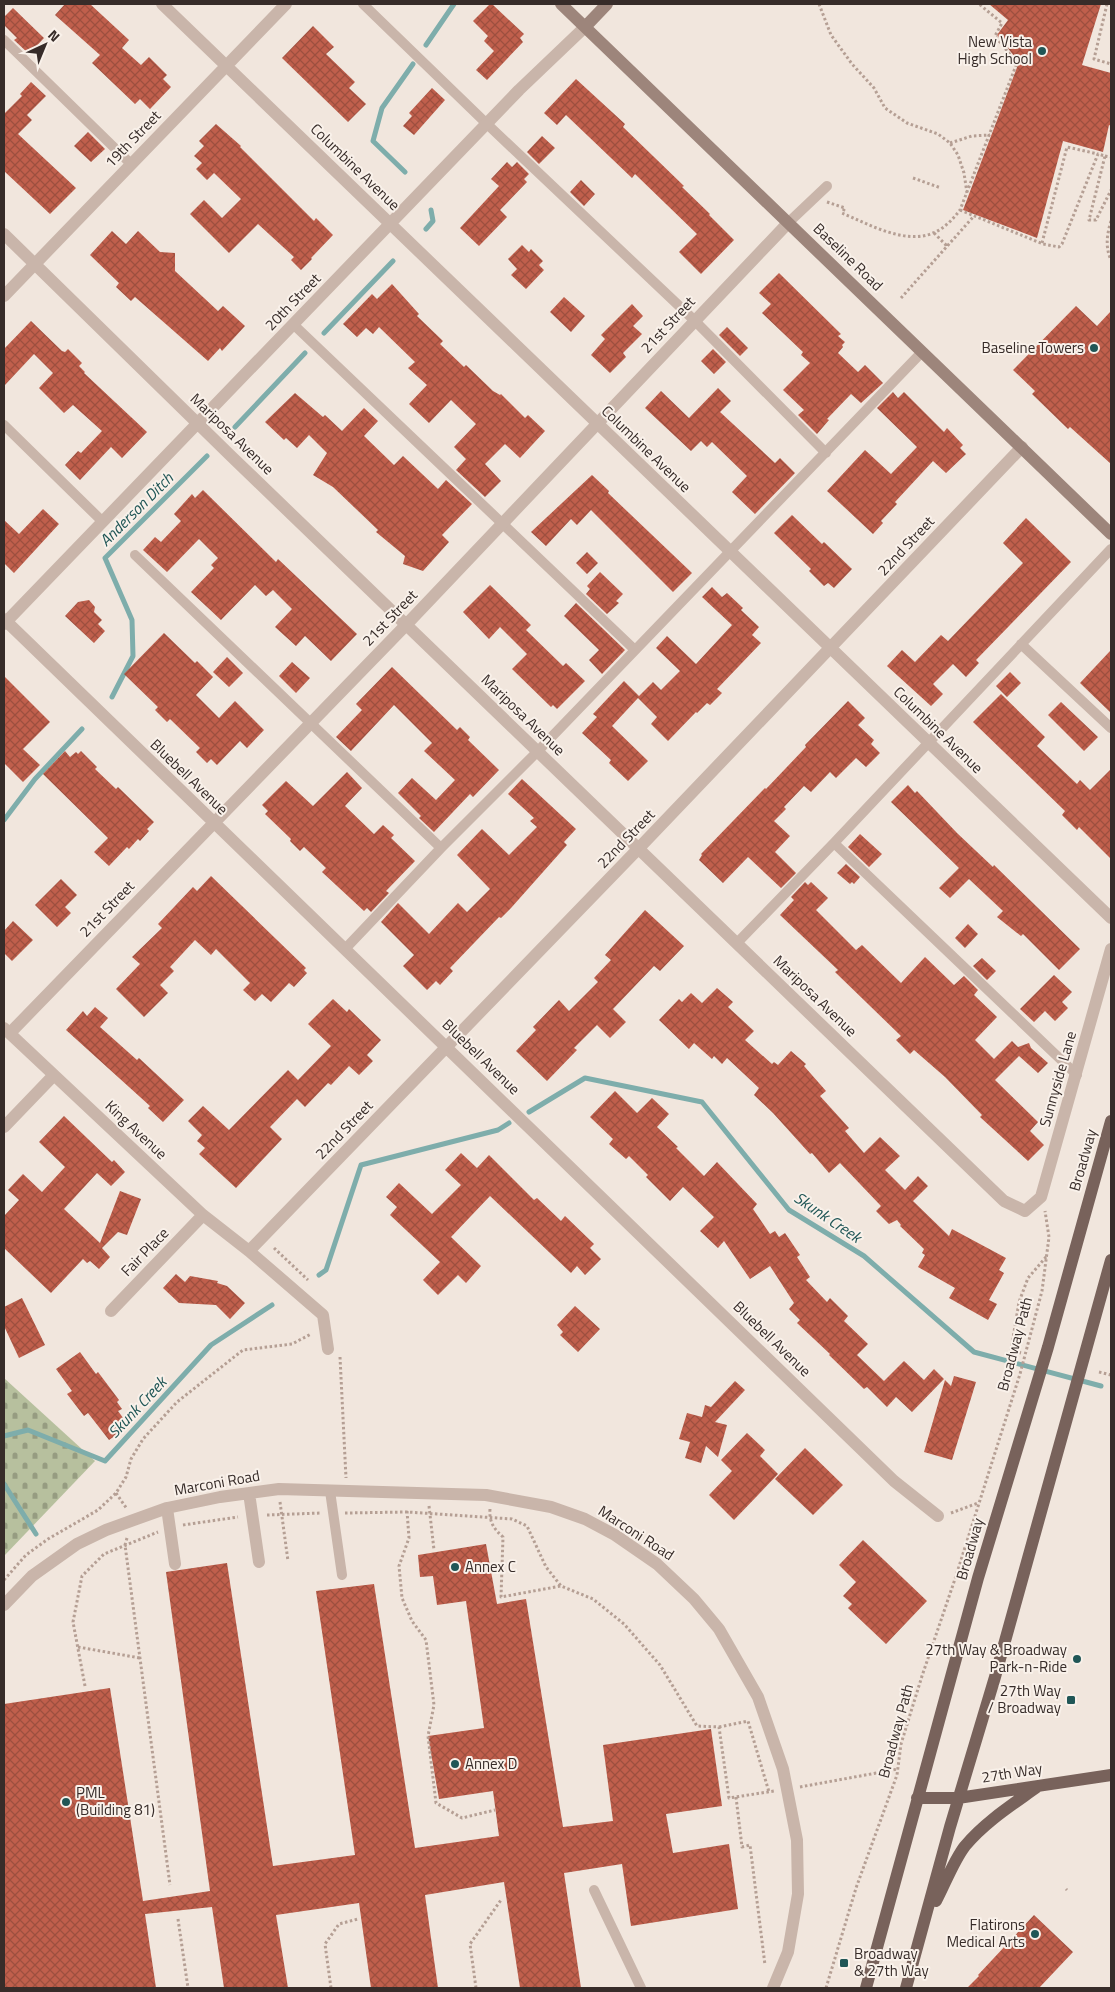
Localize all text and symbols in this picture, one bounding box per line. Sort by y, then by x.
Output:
north arrow [20,20,70,70]
text: N [44,24,65,46]
place label: New Vista High School [957,30,1032,70]
marker: New Vista High School [1036,45,1048,57]
street label: 19th Street [99,104,166,173]
street label: Columbine Avenue [305,118,405,216]
street label: Baseline Road [808,217,889,296]
street label: 20th Street [259,267,326,336]
street label: 21st Street [635,290,701,358]
place label: Baseline Towers [982,336,1084,359]
marker: Baseline Towers [1088,342,1100,354]
street label: Mariposa Avenue [185,387,280,480]
street label: Columbine Avenue [596,400,696,498]
water label: Anderson Ditch [94,466,179,551]
street label: 22nd Street [872,510,940,581]
street label: 21st Street [357,584,423,651]
street label: Mariposa Avenue [476,668,571,761]
street label: Columbine Avenue [888,681,988,779]
street label: Bluebell Avenue [145,733,234,820]
street label: 22nd Street [591,803,660,874]
street label: 21st Street [74,875,140,942]
street label: Mariposa Avenue [768,949,863,1042]
street label: Bluebell Avenue [437,1013,526,1100]
street label: Sunnyside Lane [1033,1028,1082,1129]
street label: 22nd Street [309,1094,378,1165]
street label: King Avenue [100,1095,173,1165]
street label: Broadway [1063,1126,1102,1194]
water label: Skunk Creek [790,1186,868,1249]
street label: Fair Place [115,1222,174,1281]
street label: Broadway Path [991,1294,1038,1394]
street label: Bluebell Avenue [728,1295,817,1382]
water label: Skunk Creek [102,1369,173,1443]
street label: Marconi Road [172,1464,262,1501]
street label: Marconi Road [594,1499,679,1566]
street label: Broadway [950,1515,989,1583]
place label: Annex C [465,1555,516,1578]
marker: Annex C [449,1561,461,1573]
place label: 27th Way & Broadway Park-n-Ride [925,1638,1067,1678]
marker: 27th Way & Broadway Park-n-Ride [1071,1653,1083,1665]
place label: 27th Way / Broadway [988,1679,1061,1719]
street label: Broadway Path [872,1681,919,1781]
marker: 27th Way / Broadway [1065,1694,1077,1706]
place label: Annex D [465,1752,517,1775]
street label: 27th Way [980,1756,1044,1789]
marker: Annex D [449,1758,461,1770]
place label: PML (Building 81) [76,1781,155,1821]
marker: PML (Building 81) [60,1796,72,1808]
place label: Flatirons Medical Arts [946,1913,1025,1953]
marker: Flatirons Medical Arts [1029,1928,1041,1940]
place label: Broadway & 27th Way [854,1942,929,1982]
marker: Broadway & 27th Way [838,1957,850,1969]

